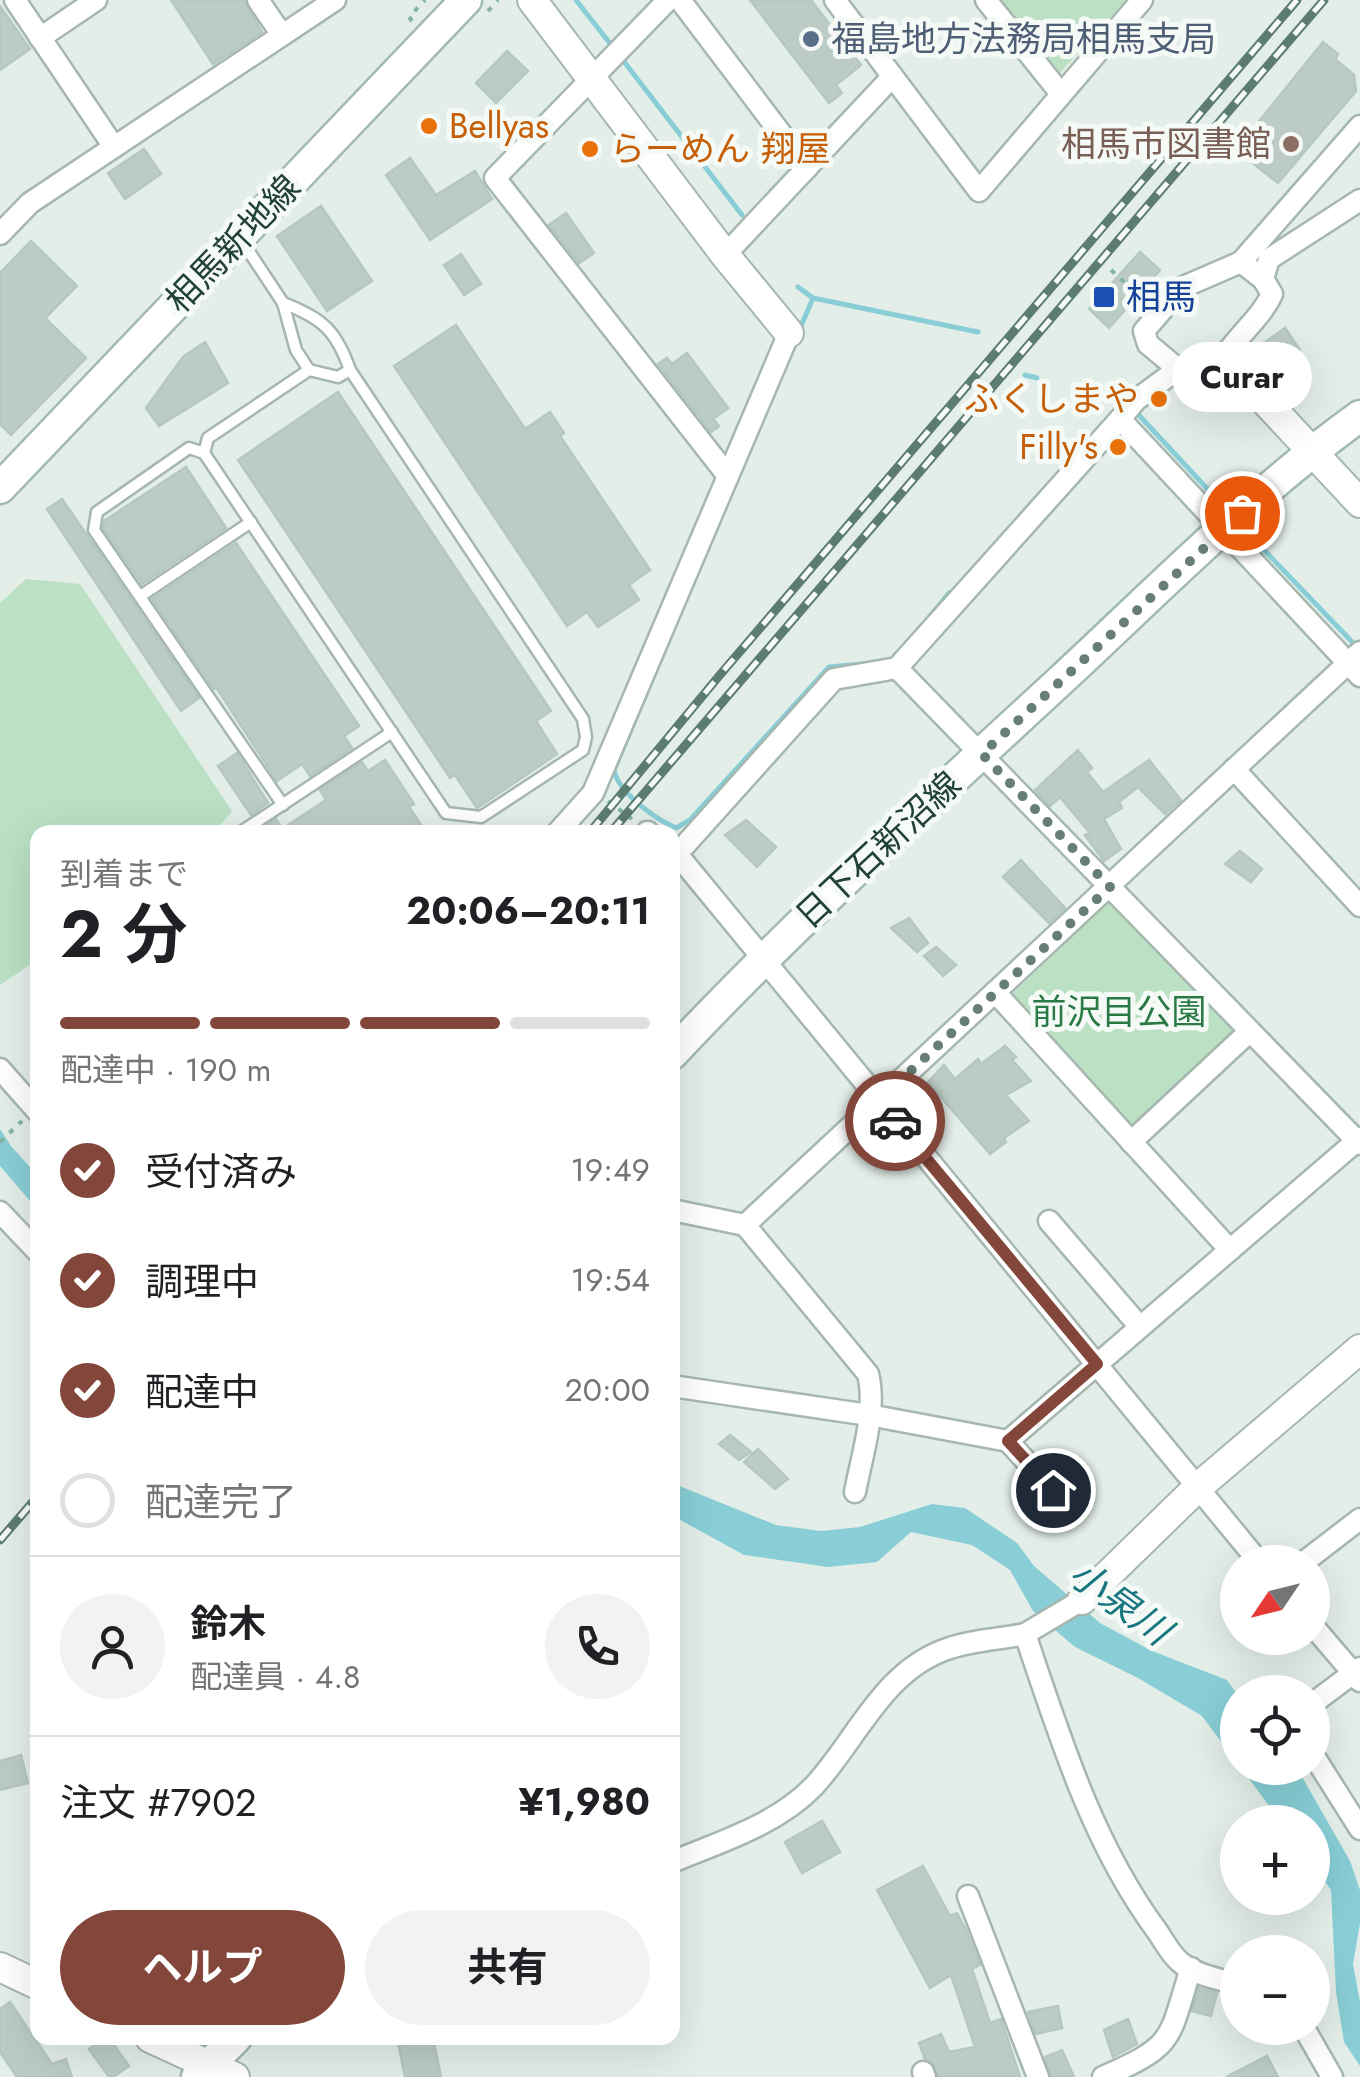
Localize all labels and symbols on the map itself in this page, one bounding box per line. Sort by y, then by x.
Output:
place label: 福島地方法務局相馬支局 [831,14,1216,64]
marker: 福島地方法務局相馬支局 [800,28,822,50]
place label: Bellyas [449,101,549,151]
marker: Bellyas [418,115,440,137]
place label: 相馬市図書館 [1061,119,1271,169]
place label: らーめん 翔屋 [610,124,831,174]
marker: 相馬市図書館 [1280,133,1302,155]
marker: らーめん 翔屋 [579,138,601,160]
street label: 相馬新地線 [154,164,312,324]
place label: 相馬 [1126,272,1196,322]
marker: 相馬 [1091,284,1117,310]
callout: Curar [1172,343,1312,413]
place label: ふくしまや [964,374,1139,424]
marker: ふくしまや [1148,388,1170,410]
place label: Filly's [1019,422,1098,472]
marker: Filly's [1107,436,1129,458]
pin [1200,471,1285,556]
street label: 日下石新沼線 [784,760,972,940]
park label: 前沢目公園 [1031,987,1207,1037]
courier [845,1071,945,1171]
pin [1011,1448,1096,1533]
north arrow [1220,1545,1330,1655]
water label: 小泉川 [1058,1546,1186,1660]

